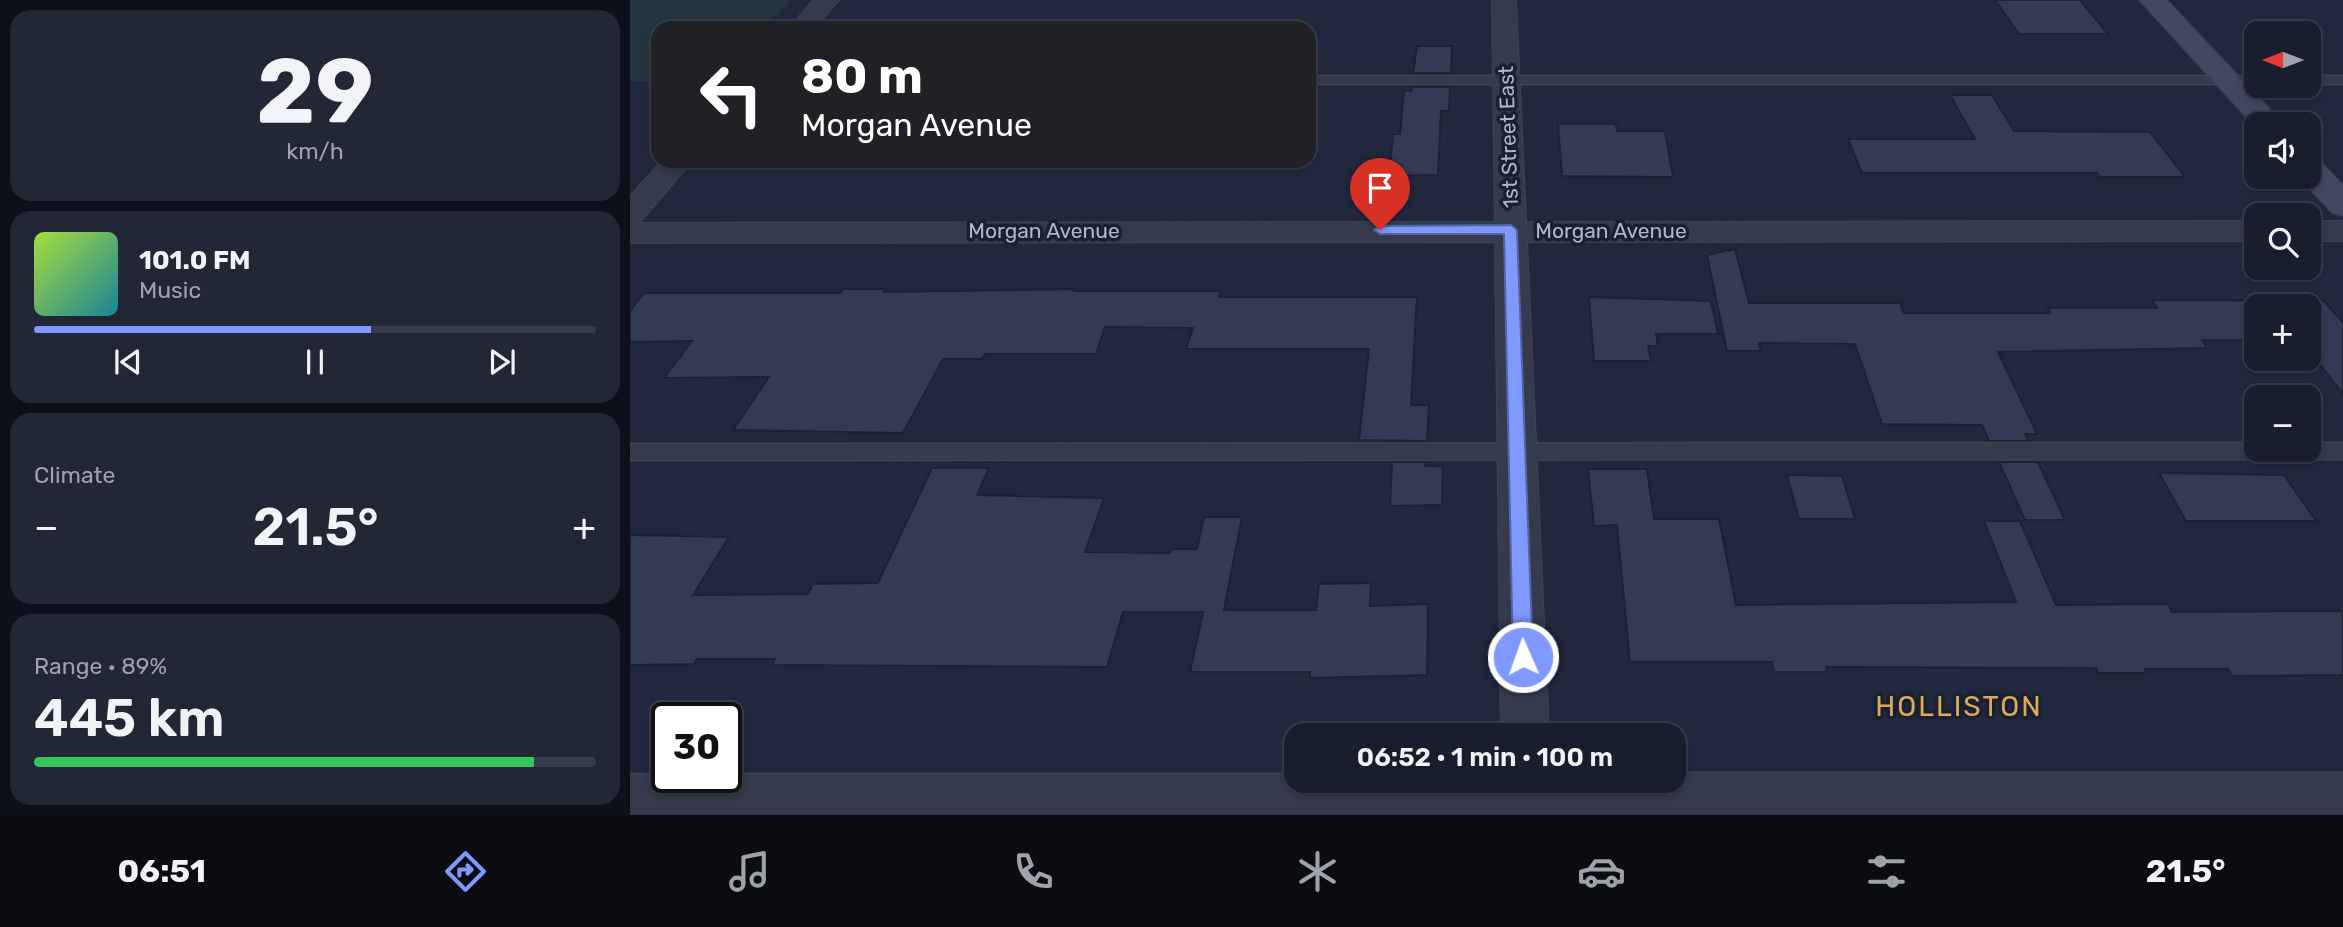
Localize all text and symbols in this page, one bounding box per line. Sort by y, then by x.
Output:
north arrow [2244,21,2320,98]
map controls [2244,21,2321,462]
text: 29 [256,37,374,145]
text: 80 m [801,47,923,105]
icon: left [686,49,777,140]
street label: 1st Street East [1493,66,1523,208]
text: Morgan Avenue [801,106,1032,144]
button: sound [2244,112,2321,189]
text: km/h [286,137,344,165]
pin [1350,158,1410,230]
icon: arrive [1361,169,1399,207]
button: search [2244,203,2321,280]
street label: Morgan Avenue [968,218,1120,243]
street label: Morgan Avenue [1535,218,1687,243]
text: 101.0 FM [139,245,251,276]
text: Music [139,276,201,304]
button: + [2244,294,2321,371]
icon: previous [109,343,147,381]
icon: pause [296,343,334,381]
icon: next [483,343,521,381]
button: − [2244,385,2321,462]
text: Climate [34,461,115,489]
text: 21.5° [252,496,379,558]
text: − [34,504,59,550]
text: + [572,504,596,550]
position arrow [1486,620,1560,694]
text: Range · 89% [34,652,167,680]
text: 445 km [34,687,224,749]
district label: HOLLISTON [1875,690,2043,723]
speed limit sign: 30 [651,702,742,793]
text: 06:52 · 1 min · 100 m [1357,742,1613,773]
icon: directions [441,847,490,896]
icon: music [725,847,774,896]
icon: phone [1009,847,1058,896]
icon: climate [1293,847,1342,896]
icon: car [1577,847,1626,896]
icon: filters [1862,847,1911,896]
text: 06:51 [118,852,206,890]
text: 21.5° [2146,852,2225,890]

